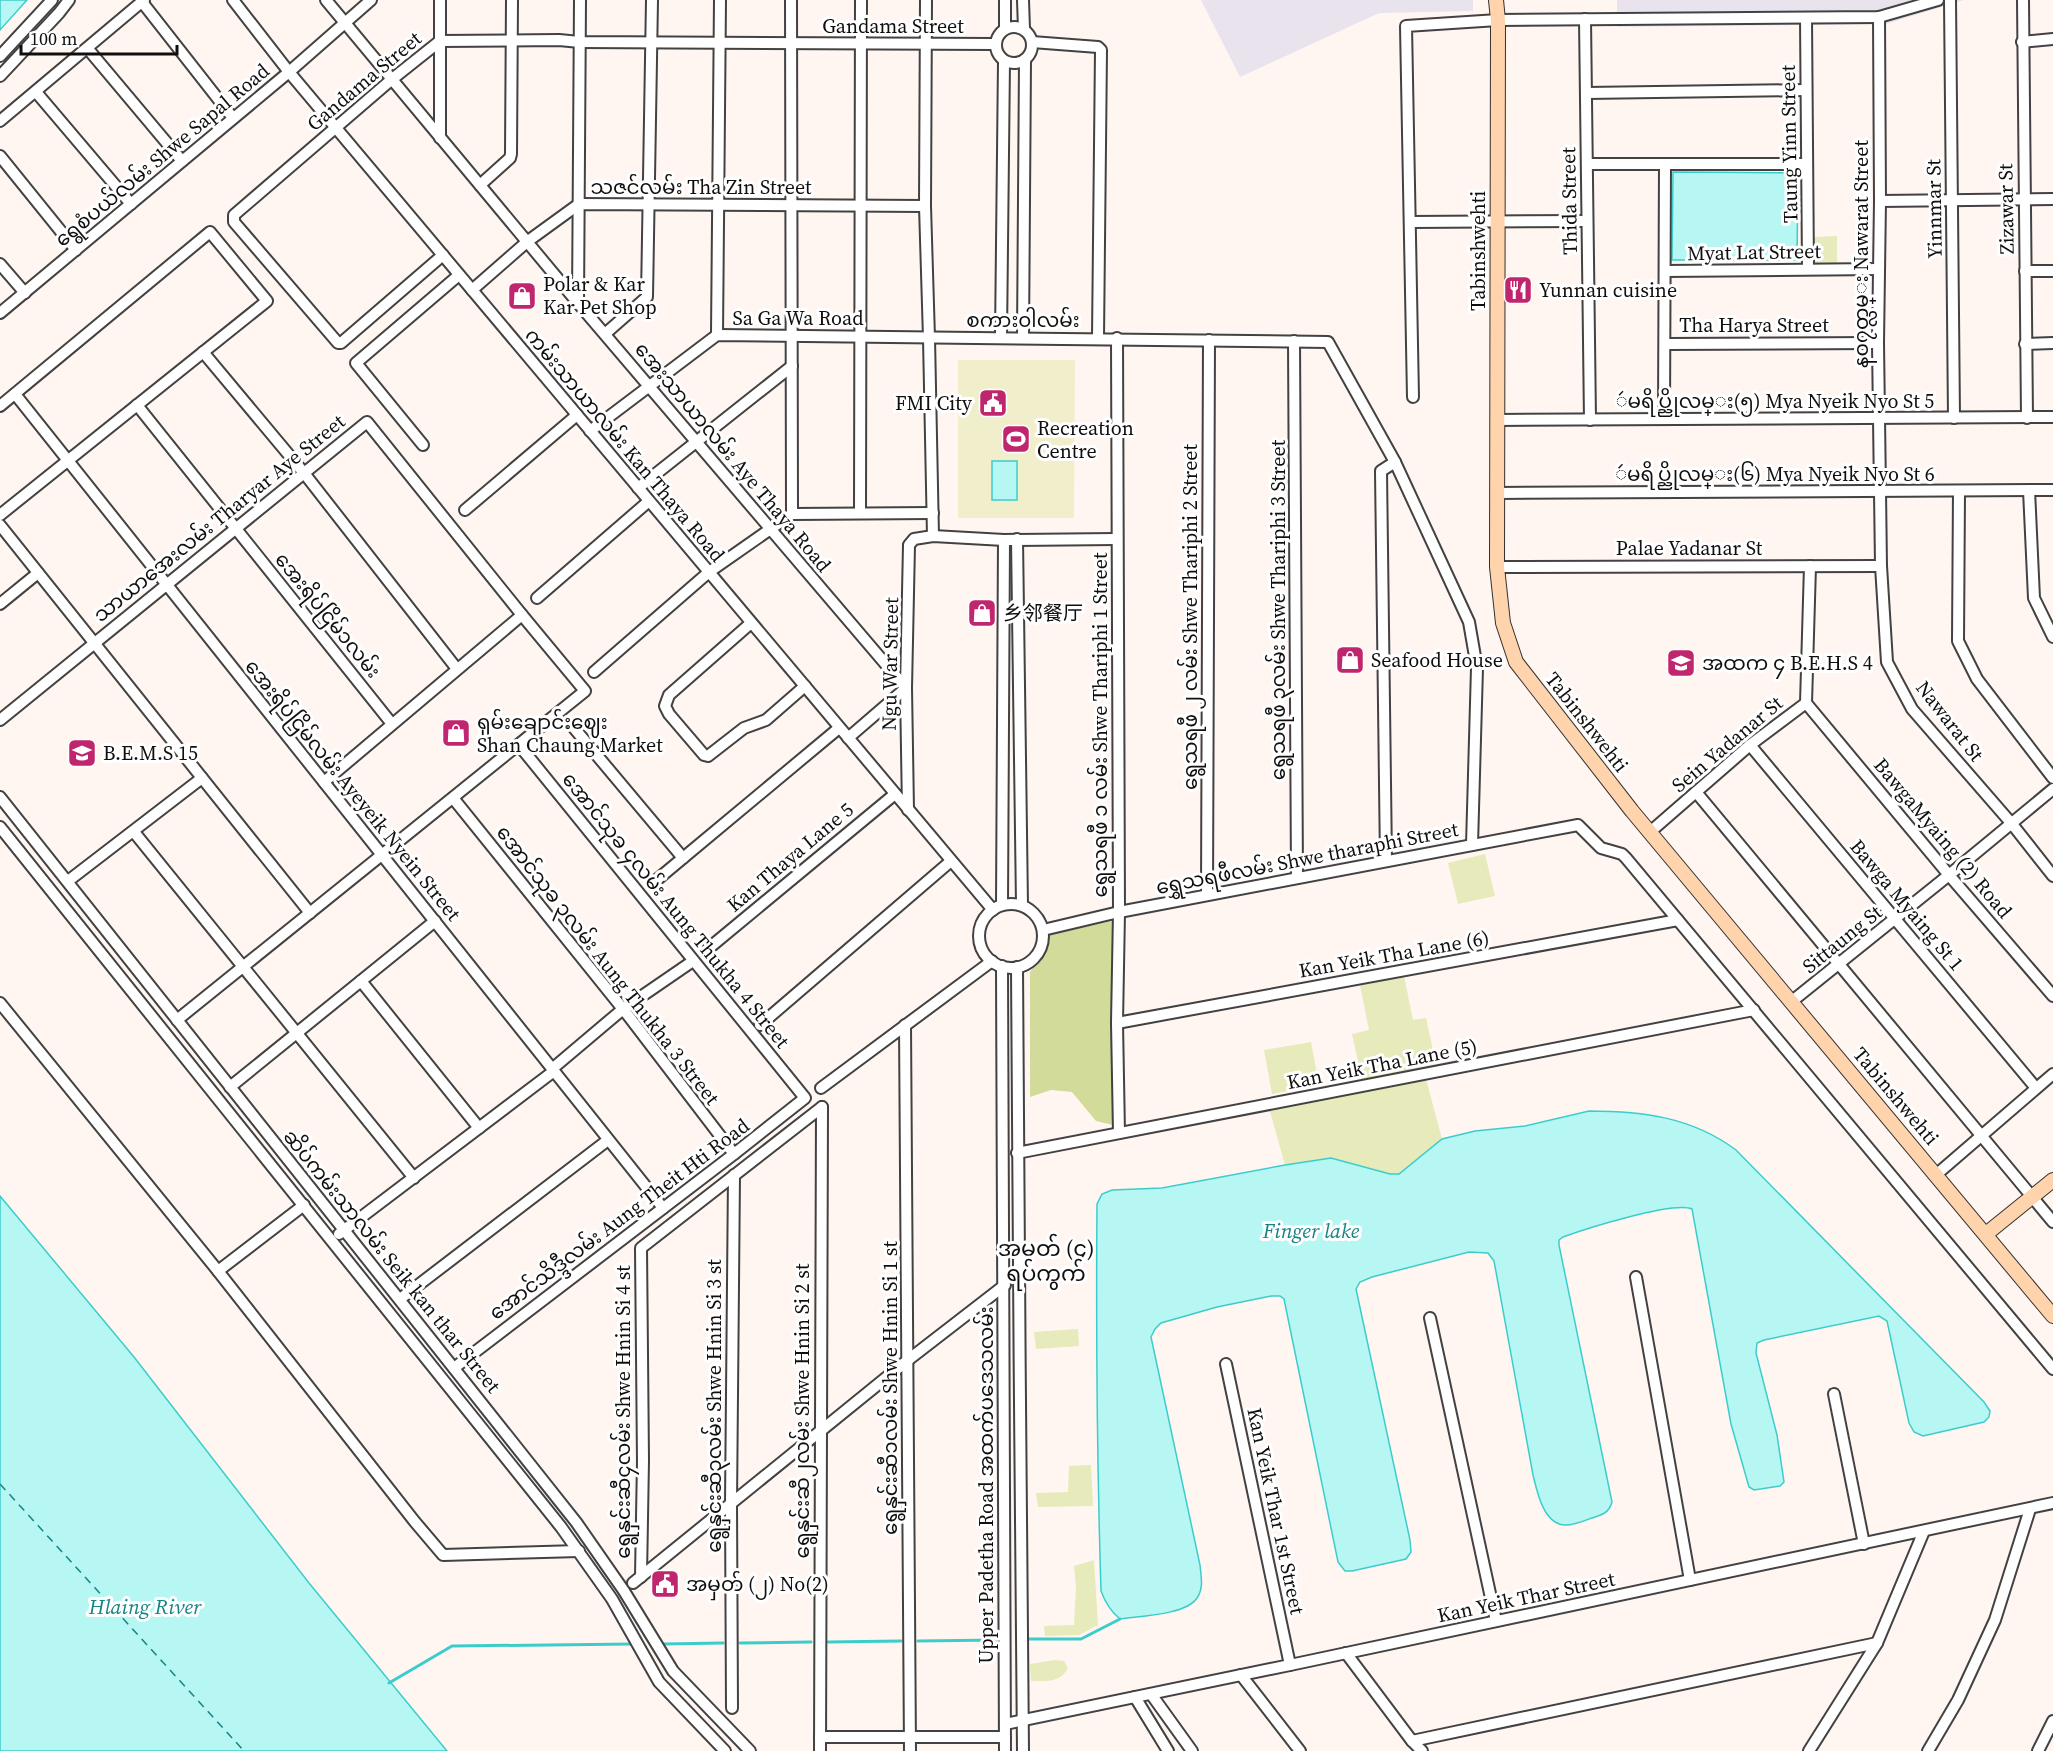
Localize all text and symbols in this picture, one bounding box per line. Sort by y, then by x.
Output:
street label: Gandama Street [822,12,964,40]
scale bar [21,18,177,56]
street label: Gandama Street [301,24,428,137]
text: 100 m [30,26,77,51]
street label: ရွေစံပယ်လမ်း Shwe Sapal Road [49,56,277,255]
street label: Taung Yinn Street [1774,64,1804,223]
street label: နဝ၇တ္လမ္း Nawarat Street [1847,140,1877,368]
street label: Thida Street [1554,146,1584,255]
street label: Yinnmar St [1919,158,1949,259]
street label: Zizawar St [1991,163,2021,255]
street label: သဇင်လမ်း Tha Zin Street [590,173,812,201]
street label: Tabinshwehti [1464,191,1492,311]
street label: Myat Lat Street [1687,237,1822,267]
place label: Polar & Kar Kar Pet Shop [543,270,657,321]
restaurant icon: Yunnan cuisine [1502,274,1534,306]
place label: Yunnan cuisine [1539,276,1677,304]
shop icon: Polar & Kar Kar Pet Shop [506,280,538,312]
street label: Sa Ga Wa Road [733,304,864,332]
street label: စကား၀ါလမ်း [966,306,1080,334]
street label: Tha Harya Street [1679,311,1829,339]
street label: ကမ်းသာယာလမ်း Kan Thaya Road [519,322,732,568]
street label: အေးသာယာလမ်း Aye Thaya Road [628,336,838,578]
public building icon: FMI City [977,387,1009,419]
street label: ဴမရိပ္ညိုလမ္း(၅) Mya Nyeik Nyo St 5 [1616,387,1934,417]
place label: FMI City [895,389,973,417]
street label: သာယာအေးလမ်း Tharyar Aye Street [87,407,351,628]
place label: Recreation Centre [1037,414,1134,465]
sports icon: Recreation Centre [1000,423,1032,455]
street label: ရွေသရဖီ ၃လမ်း Shwe Thariphi 3 Street [1264,439,1294,780]
street label: ရွေသရဖီ ၂ လမ်း Shwe Thariphi 2 Street [1176,443,1206,790]
street label: ဴမရိပ္ညိုလမ္း(၆) Mya Nyeik Nyo St 6 [1615,460,1935,490]
street label: Palae Yadanar St [1616,534,1763,562]
street label: အေးရိပ်ငြိမ်၁လမ်း [267,546,387,685]
street label: ရွေသရဖီ ၁ လမ်း Shwe Thariphi 1 Street [1086,552,1116,898]
street label: Ngu War Street [875,597,905,731]
shop icon: 乡邻餐厅 [966,597,998,629]
place label: 乡邻餐厅 [1003,599,1083,627]
shop icon: Seafood House [1334,644,1366,676]
place label: Seafood House [1371,646,1503,674]
school or university icon: အထက ၄ B.E.H.S 4 [1665,647,1697,679]
place label: အထက ၄ B.E.H.S 4 [1702,649,1873,679]
street label: အေးရိပ်ငြိမ်လမ်း Ayeyeik Nyein Street [237,653,468,928]
street label: Tabinshwehti [1539,666,1635,778]
street label: Nawarat St [1910,675,1991,768]
street label: Sein Yadanar St [1666,689,1789,799]
place label: ရှမ်းချောင်းဈေး Shan Chaung Market [477,708,663,759]
shop icon: ရှမ်းချောင်းဈေး Shan Chaung Market [440,717,472,749]
school or university icon: B.E.M.S 15 [66,737,98,769]
place label: B.E.M.S 15 [103,739,198,767]
street label: BawgaMyaing (2) Road [1867,752,2019,925]
street label: အောင်သုခ ၄လမ်း Aung Thukha 4 Street [553,766,797,1056]
street label: Kan Thaya Lane 5 [721,796,859,918]
street label: ရွှေသရဖီလမ်း Shwe tharaphi Street [1154,815,1461,903]
street label: အောင်သုခ ၃လမ်း Aung Thukha 3 Street [488,819,726,1113]
street label: Bawga Myaing St 1 [1844,833,1970,977]
street label: Sittaung St [1796,898,1888,980]
street label: Kan Yeik Tha Lane (6) [1296,923,1492,985]
street label: Kan Yeik Tha Lane (5) [1285,1032,1479,1096]
street label: Tabinshwehti [1847,1041,1945,1151]
street label: အောင်သိဒ္ဒီလမ်း Aung Theit Hti Road [483,1111,757,1328]
street label: ဆိပ်ကမ်းသာလမ်း Seik kan thar Street [277,1123,507,1399]
water label: Finger lake [1262,1216,1360,1245]
district label: အမှတ် (၄) ရပ်ကွက် [998,1233,1094,1291]
street label: ရွေနှင်းဆီ၁လမ်း Shwe Hnin Si 1 st [876,1241,907,1535]
street label: ရွေနှင်းဆီ၃လမ်း Shwe Hnin Si 3 st [700,1259,731,1553]
street label: ရွေနှင်းဆီ၂လမ်း Shwe Hnin Si 2 st [788,1263,819,1558]
street label: ရွေနှင်းဆီ၄လမ်း Shwe Hnin Si 4 st [609,1265,640,1559]
street label: Upper Padetha Road အထက်ပဒေသလမ်း [972,1306,1000,1664]
street label: Kan Yeik Thar 1st Street [1240,1405,1312,1617]
street label: Kan Yeik Thar Street [1435,1564,1618,1629]
public building icon: အမှတ် (၂) No(2) [649,1568,681,1600]
place label: အမှတ် (၂) No(2) [686,1570,829,1601]
water label: Hlaing River [88,1592,202,1621]

